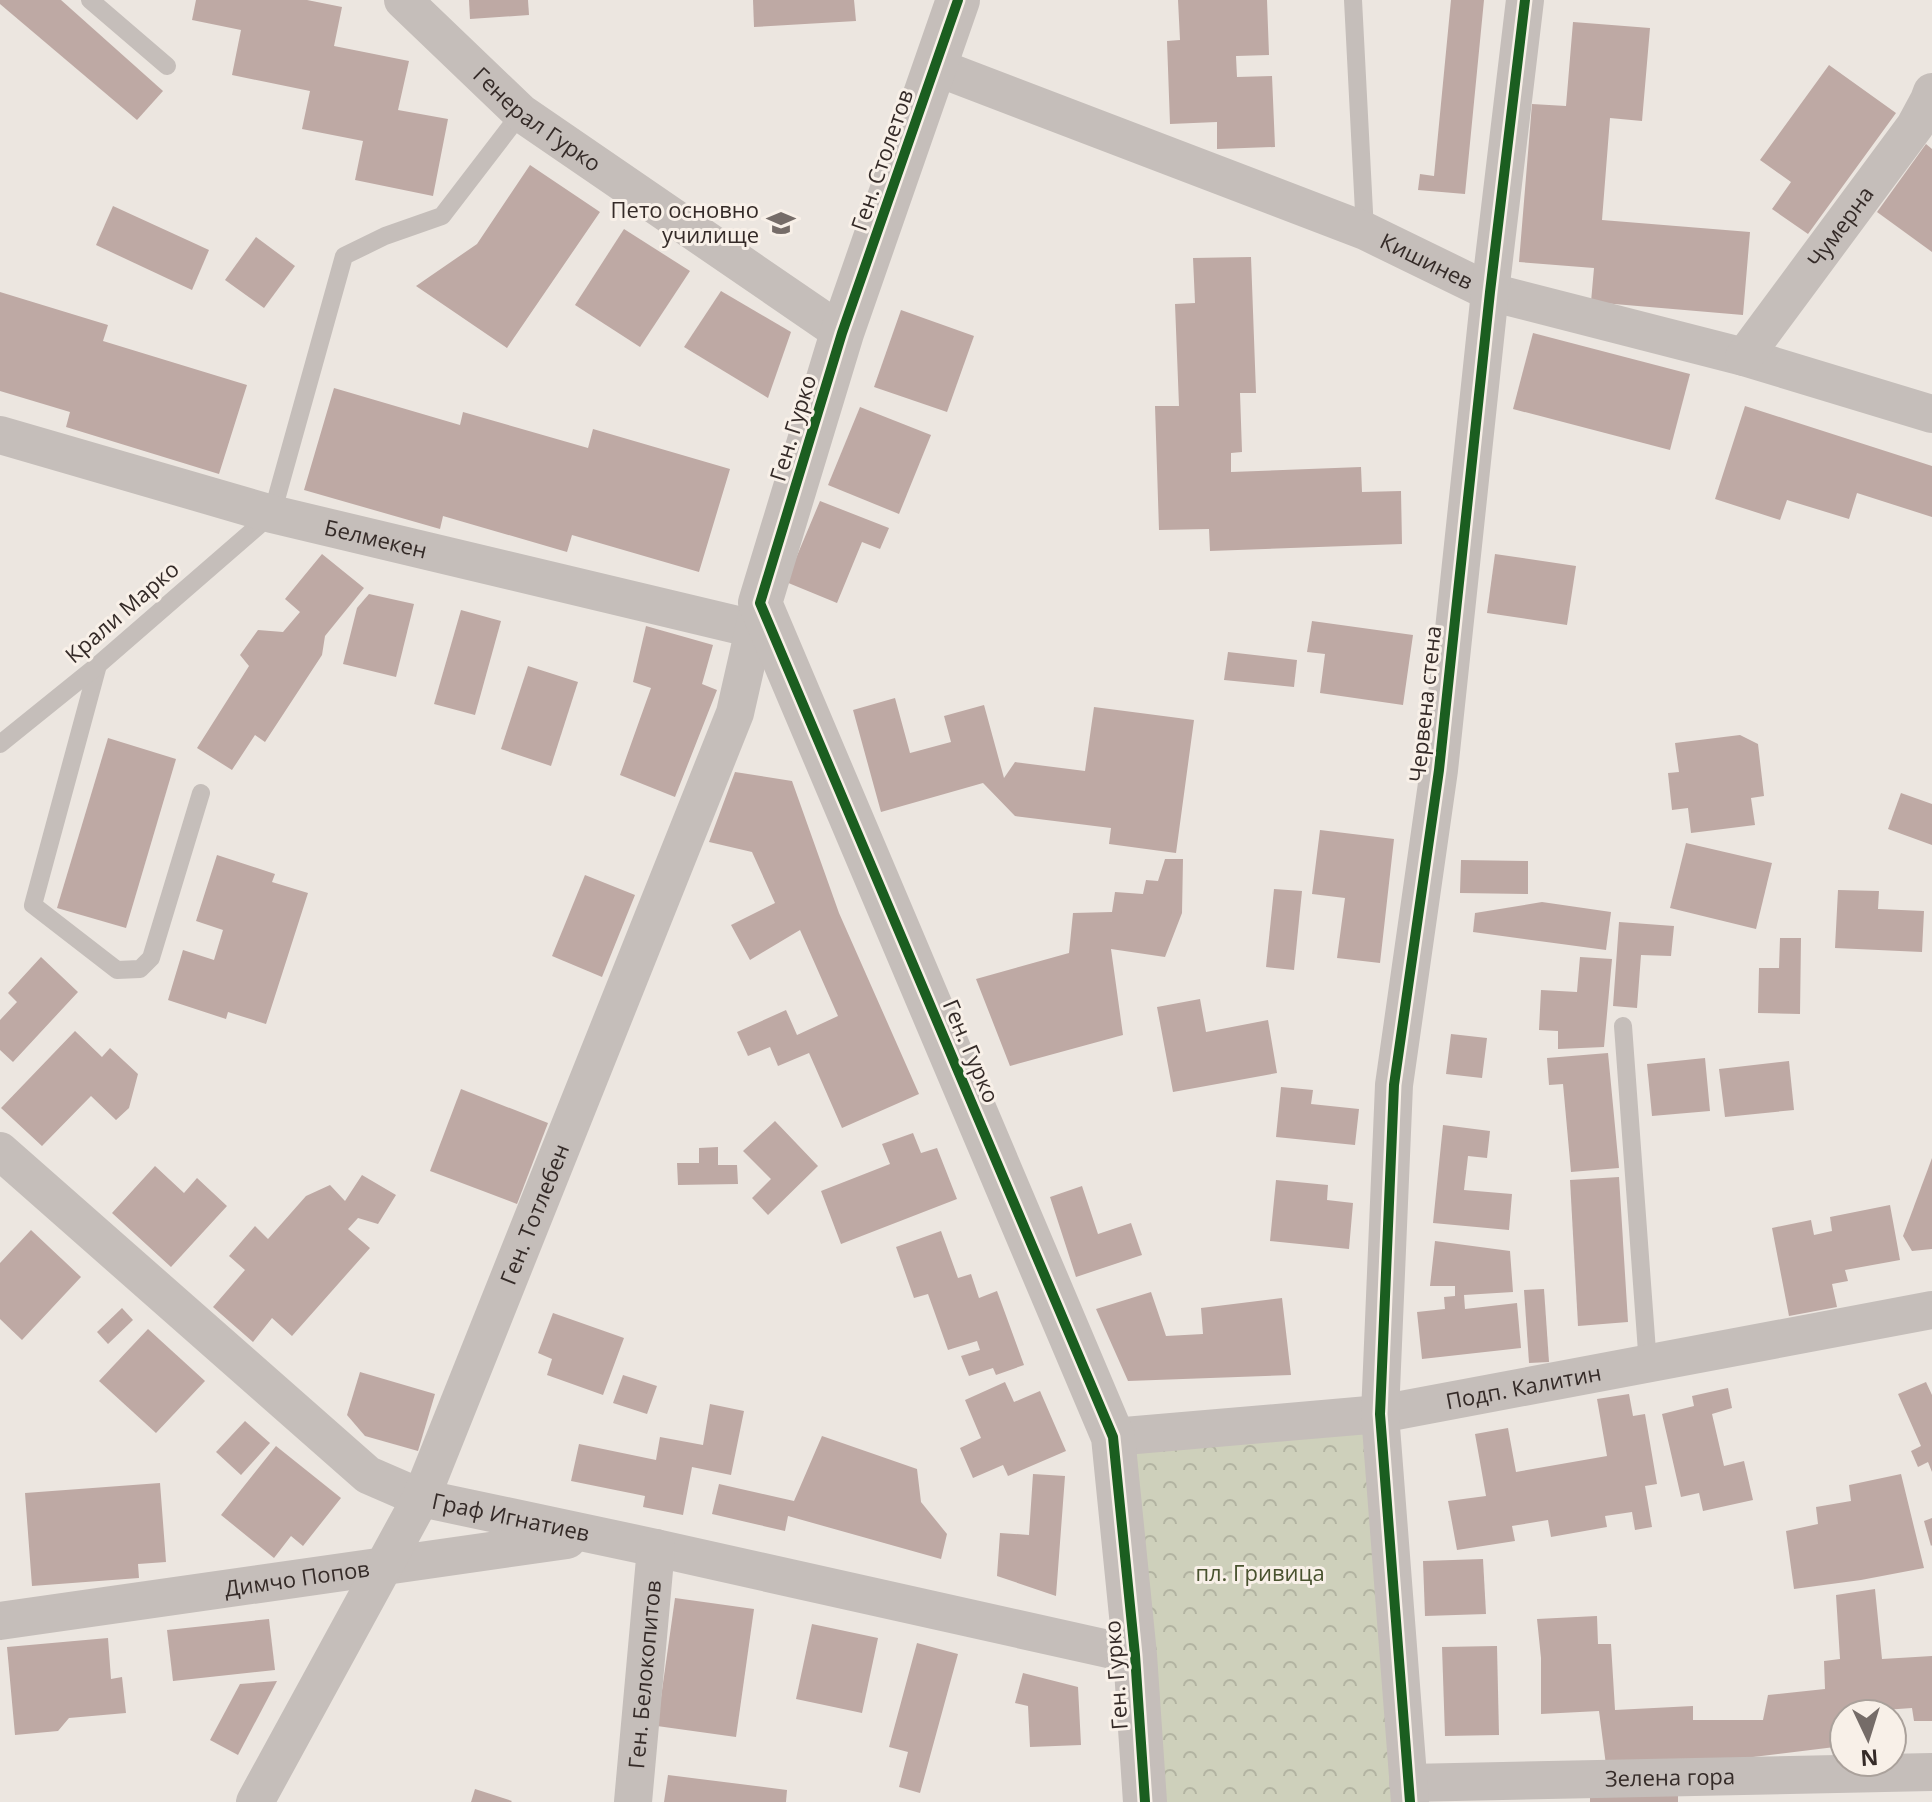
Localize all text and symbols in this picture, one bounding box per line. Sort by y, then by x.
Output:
street label: Генерал Гурко [467,59,608,178]
street label: Ген. Столетов [843,85,919,234]
street label: Чумерна [1799,179,1880,273]
place label: Пето основно училище [611,194,759,249]
school or university icon: Пето основно училище [766,208,796,238]
street label: Кишинев [1376,225,1479,296]
street label: Ген. Гурко [762,371,822,485]
street label: Белмекен [322,511,430,565]
street label: Крали Марко [58,554,185,669]
street label: Червена стена [1401,624,1447,784]
street label: Ген. Гурко [937,994,1007,1107]
street label: Ген. Тотлебен [492,1139,575,1289]
street label: Подп. Калитин [1443,1357,1604,1415]
street label: Граф Игнатиев [430,1485,593,1548]
street label: Димчо Попов [222,1552,371,1603]
park label: пл. Гривица [1195,1557,1325,1587]
street label: Ген. Белокопитов [620,1579,667,1770]
street label: Ген. Гурко [1096,1619,1134,1731]
north arrow [1828,1698,1908,1778]
text: N [1859,1743,1879,1775]
street label: Зелена гора [1604,1760,1735,1793]

